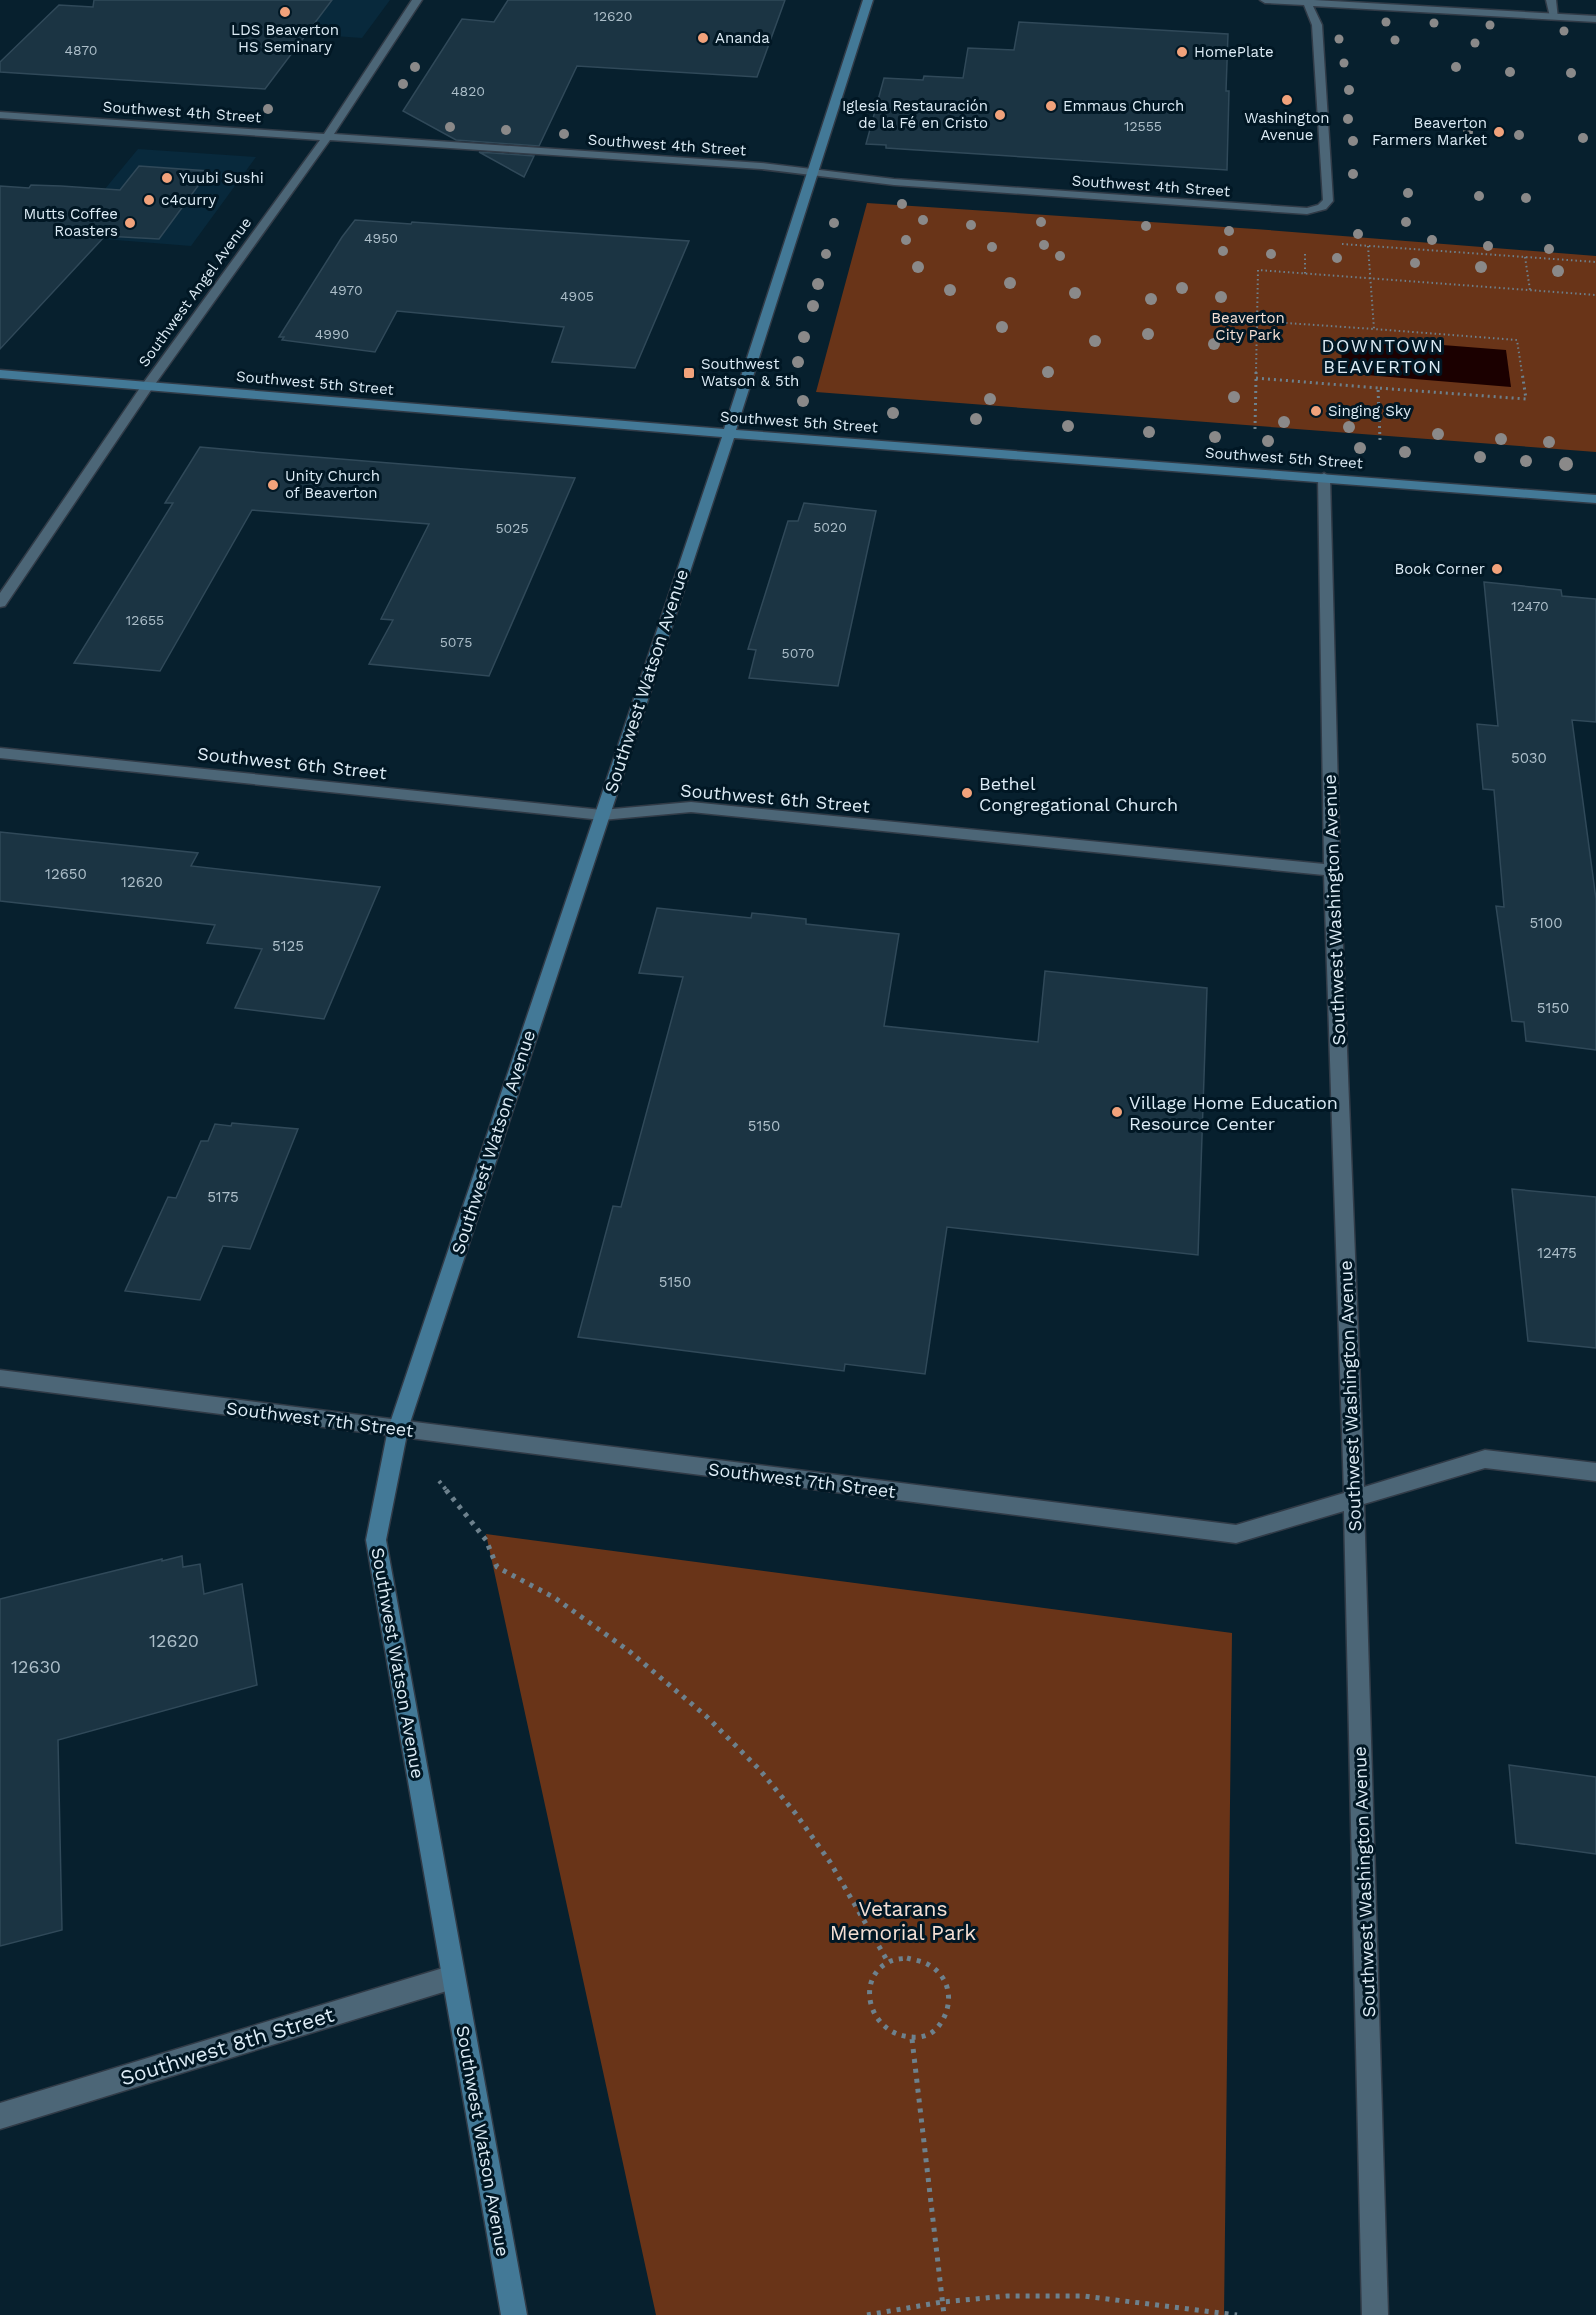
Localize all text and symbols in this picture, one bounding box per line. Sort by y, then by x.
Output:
marker: LDS Beaverton HS Seminary [278,5,292,19]
house number: 12620 [593,8,633,24]
place label: LDS Beaverton HS Seminary [231,21,339,56]
place label: Ananda [715,29,770,47]
marker: Ananda [696,31,710,45]
house number: 4870 [65,42,97,58]
place label: HomePlate [1194,43,1274,61]
marker: HomePlate [1175,45,1189,59]
house number: 4820 [451,83,485,99]
marker: Washington Avenue [1280,93,1294,107]
street label: Southwest 4th Street [102,97,262,127]
place label: Iglesia Restauración de la Fé en Cristo [842,97,988,132]
place label: Emmaus Church [1063,97,1184,115]
marker: Emmaus Church [1044,99,1058,113]
marker: Iglesia Restauración de la Fé en Cristo [993,108,1007,122]
place label: Washington Avenue [1244,109,1330,144]
place label: Beaverton Farmers Market [1372,114,1488,149]
house number: 12555 [1124,118,1162,134]
marker: Beaverton Farmers Market [1492,125,1506,139]
street label: Southwest 4th Street [587,130,747,160]
place label: Yuubi Sushi [179,169,264,187]
marker: Yuubi Sushi [160,171,174,185]
street label: Southwest 4th Street [1071,171,1231,201]
place label: c4curry [161,191,216,209]
marker: c4curry [142,193,156,207]
place label: Mutts Coffee Roasters [23,205,118,240]
street label: Southwest Angel Avenue [135,214,255,370]
marker: Mutts Coffee Roasters [123,216,137,230]
house number: 4950 [364,230,398,246]
house number: 4970 [329,282,363,298]
house number: 4905 [560,288,594,304]
park label: Beaverton City Park [1211,309,1285,344]
house number: 4990 [315,326,349,342]
district label: DOWNTOWN BEAVERTON [1321,335,1445,377]
place label: Southwest Watson & 5th [701,355,799,390]
marker: Southwest Watson & 5th [682,366,696,380]
street label: Southwest 5th Street [235,367,395,399]
place label: Singing Sky [1328,402,1411,420]
marker: Singing Sky [1309,404,1323,418]
street label: Southwest 5th Street [719,408,879,437]
street label: Southwest 5th Street [1204,444,1364,473]
place label: Unity Church of Beaverton [285,467,380,502]
marker: Unity Church of Beaverton [266,478,280,492]
house number: 5020 [813,519,847,535]
house number: 5025 [495,520,529,536]
place label: Book Corner [1394,560,1485,578]
marker: Book Corner [1490,562,1504,576]
street label: Southwest Watson Avenue [600,566,692,796]
house number: 12470 [1511,598,1549,614]
house number: 12655 [126,612,164,628]
house number: 5075 [440,634,472,650]
house number: 5070 [782,645,814,661]
street label: Southwest 6th Street [196,743,388,783]
house number: 5030 [1511,749,1547,767]
place label: Bethel Congregational Church [979,773,1178,815]
street label: Southwest Washington Avenue [1319,774,1349,1046]
street label: Southwest 6th Street [679,779,871,817]
marker: Bethel Congregational Church [960,786,974,800]
house number: 12650 [45,865,87,883]
house number: 12620 [121,873,163,891]
house number: 5100 [1529,914,1563,932]
house number: 5125 [272,937,304,955]
house number: 5150 [1537,999,1569,1017]
street label: Southwest Watson Avenue [447,1027,539,1257]
place label: Village Home Education Resource Center [1129,1092,1338,1134]
marker: Village Home Education Resource Center [1110,1105,1124,1119]
house number: 5150 [748,1117,780,1135]
house number: 5175 [207,1188,239,1206]
house number: 12475 [1537,1244,1577,1262]
street label: Southwest Washington Avenue [1335,1260,1365,1532]
house number: 5150 [659,1273,691,1291]
street label: Southwest 7th Street [225,1397,415,1441]
street label: Southwest 7th Street [707,1458,897,1502]
street label: Southwest Watson Avenue [367,1546,429,1780]
house number: 12620 [149,1630,199,1651]
house number: 12630 [11,1656,61,1677]
street label: Southwest Washington Avenue [1349,1746,1379,2018]
park label: Vetarans Memorial Park [830,1896,976,1945]
street label: Southwest 8th Street [117,2002,337,2090]
street label: Southwest Watson Avenue [452,2024,514,2258]

